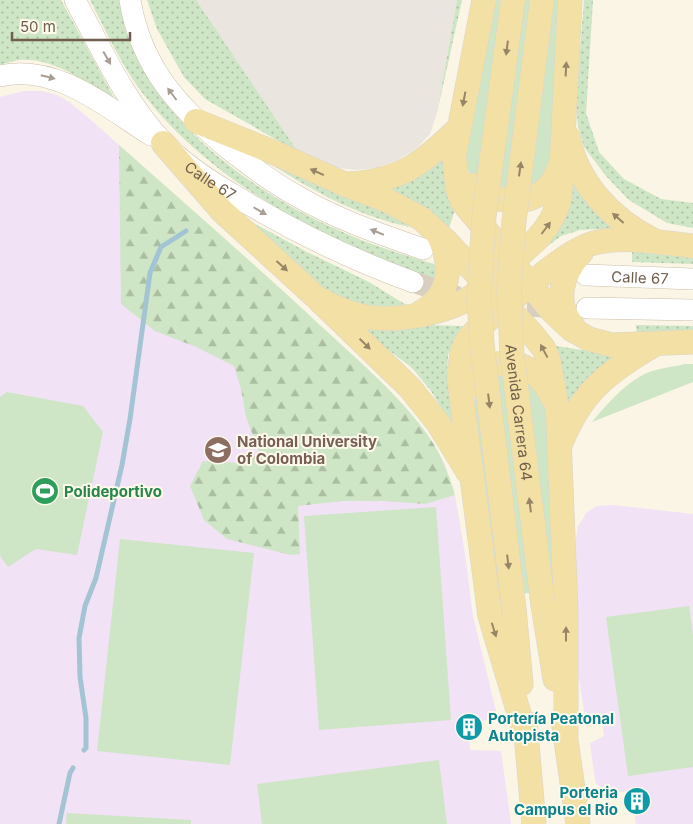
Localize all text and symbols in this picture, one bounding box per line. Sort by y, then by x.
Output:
scale bar [12,10,130,42]
text: 50 m [20,17,56,36]
one-way arrow [503,41,511,57]
one-way arrow [102,52,111,65]
one-way arrow [563,61,571,77]
one-way arrow [41,73,56,81]
one-way arrow [167,87,177,101]
one-way arrow [460,92,468,107]
street label: Calle 67 [181,157,240,204]
one-way arrow [516,161,524,177]
one-way arrow [310,167,324,175]
one-way arrow [253,206,267,215]
one-way arrow [611,212,624,223]
one-way arrow [541,222,552,235]
one-way arrow [369,228,384,236]
one-way arrow [275,260,287,272]
street label: Calle 67 [611,266,669,288]
one-way arrow [359,338,371,350]
street label: Avenida Carrera 64 [502,344,537,482]
one-way arrow [540,344,548,359]
one-way arrow [485,393,493,409]
place label: National University of Colombia [237,432,377,468]
school or university icon: National University of Colombia [203,435,233,465]
sports icon: Polideportivo [30,476,60,506]
place label: Polideportivo [64,482,162,501]
one-way arrow [526,497,534,513]
one-way arrow [504,555,512,571]
one-way arrow [491,623,499,638]
one-way arrow [562,626,570,642]
place label: Portería Peatonal Autopista [488,709,614,745]
building icon: Portería Peatonal Autopista [454,712,484,742]
place label: Porteria Campus el Rio [514,783,618,819]
building icon: Porteria Campus el Rio [622,786,652,816]

